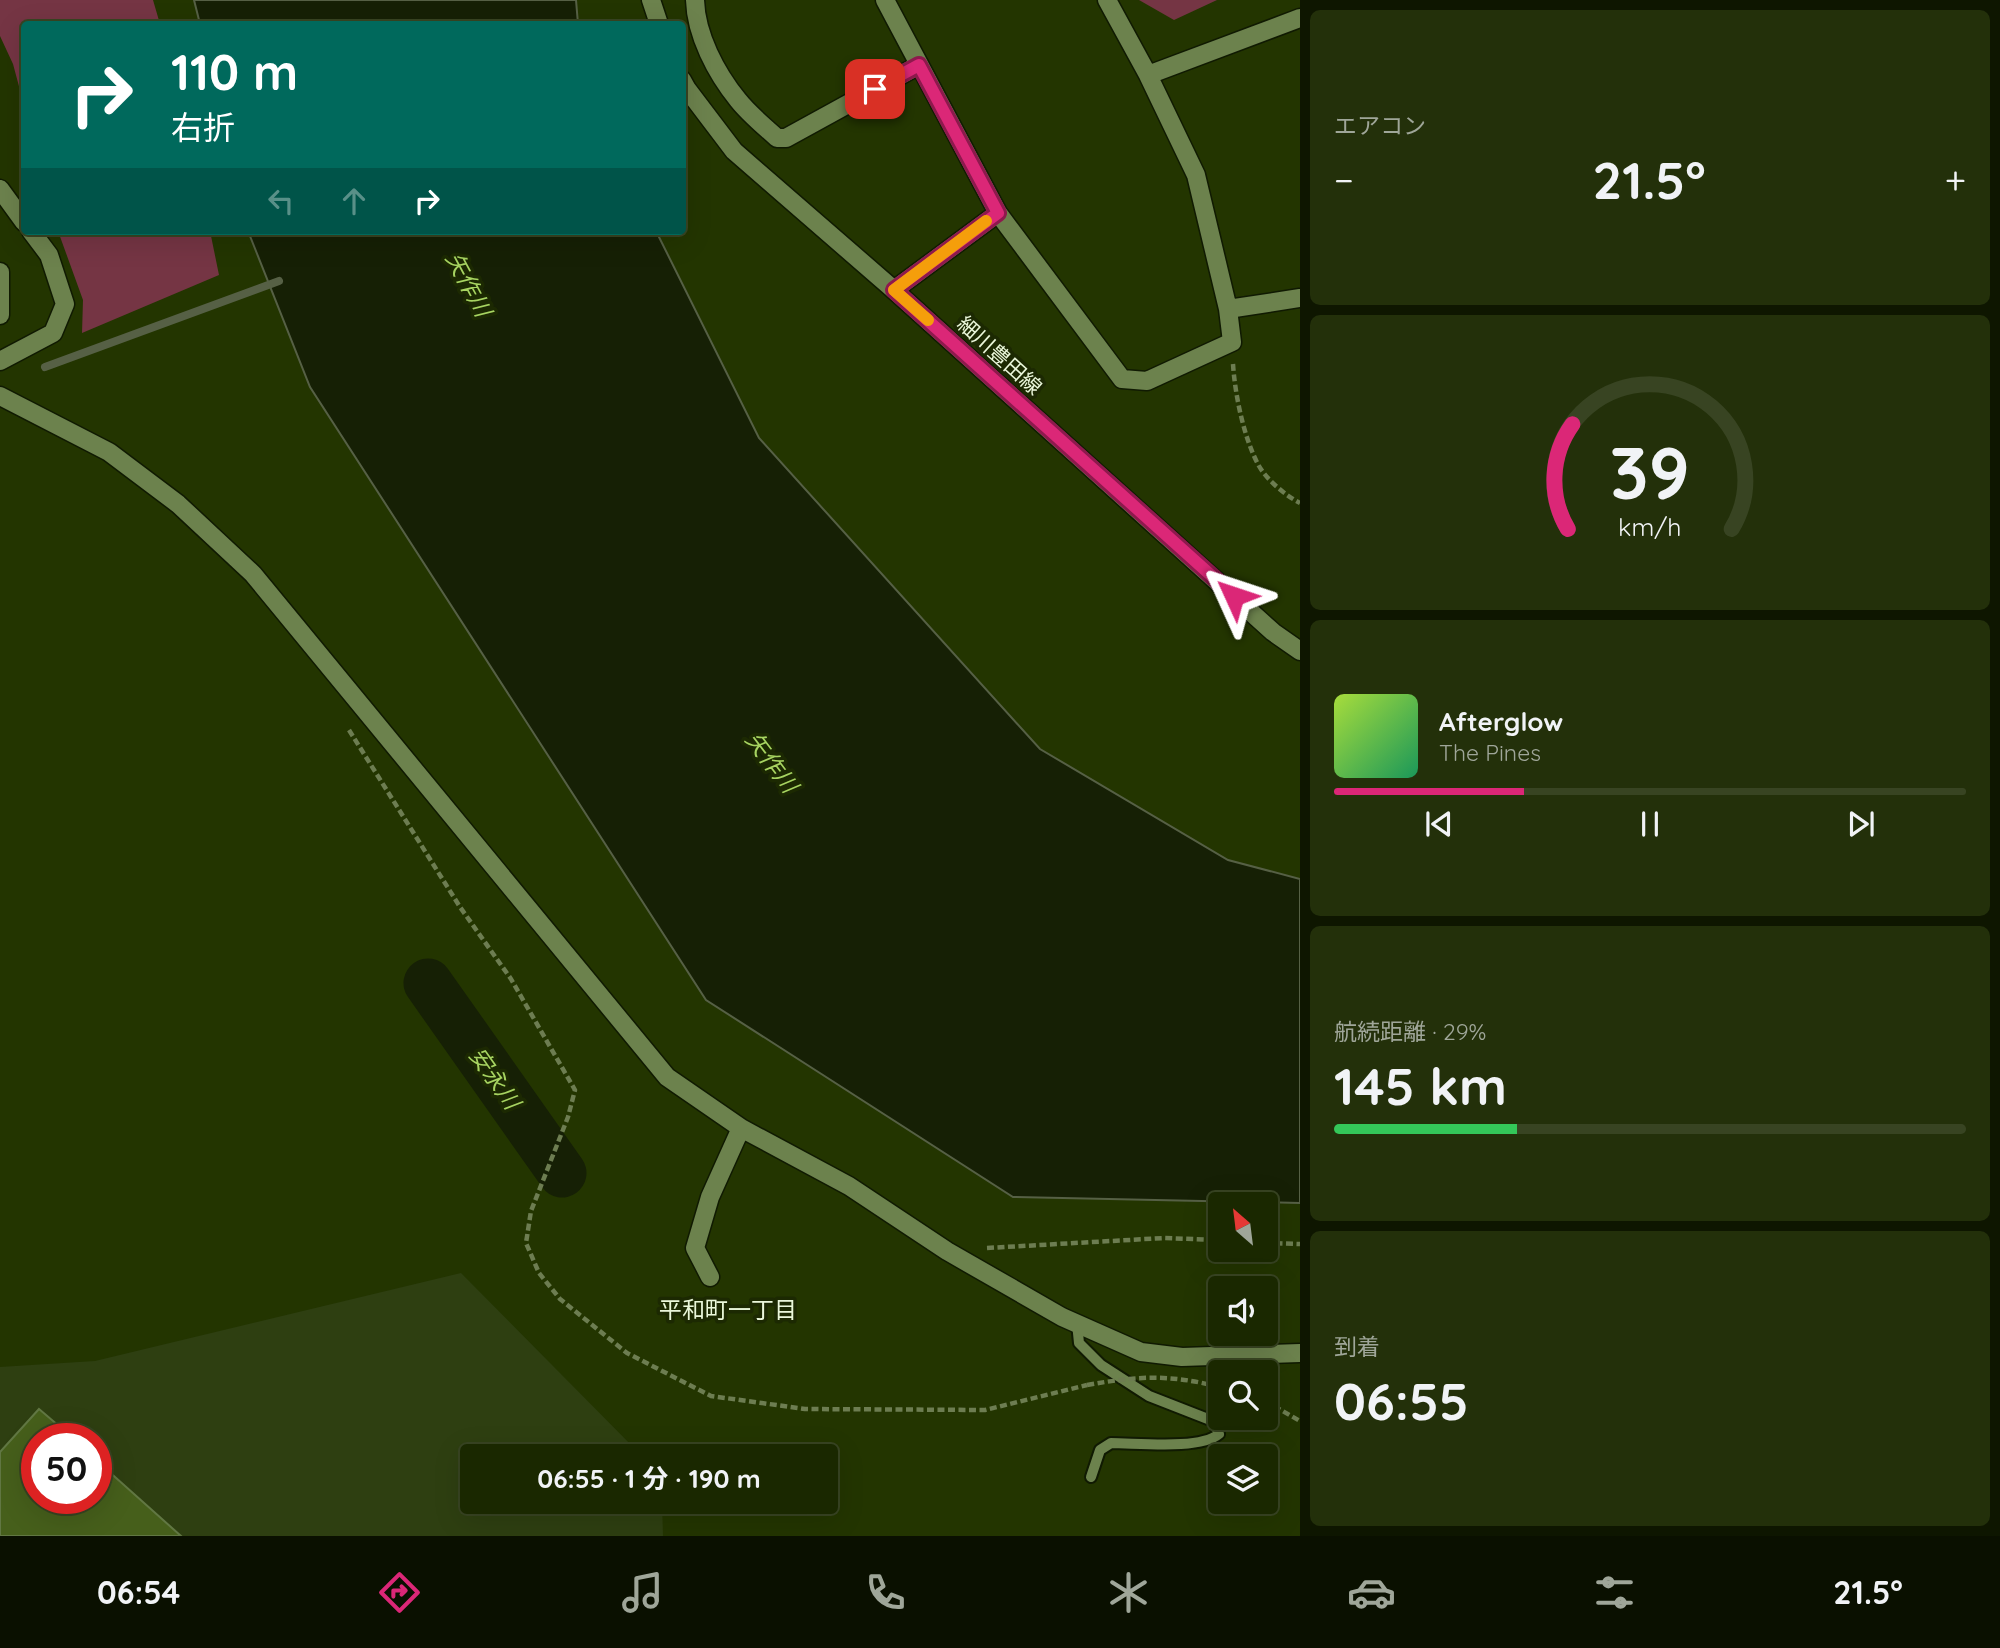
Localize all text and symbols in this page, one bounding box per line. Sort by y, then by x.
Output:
text: 110 m [171,41,298,102]
icon: right [56,49,147,140]
pin [845,59,905,119]
icon: arrive [856,70,894,108]
text: 右折 [171,107,235,147]
text: エアコン [1334,111,1426,140]
text: 21.5° [1593,147,1706,212]
text: − [1334,156,1354,204]
text: + [1945,156,1966,204]
icon: left [262,182,300,220]
icon: ahead [335,182,373,220]
icon: right [408,182,446,220]
water label: 矢作川 [440,247,499,324]
street label: 細川豊田線 [952,310,1048,400]
text: 39 [1610,426,1690,517]
text: km/h [1618,511,1682,542]
position arrow [1197,559,1271,633]
text: Afterglow [1439,705,1563,738]
water label: 矢作川 [740,726,806,801]
text: The Pines [1439,738,1541,767]
icon: previous [1420,805,1458,843]
icon: pause [1631,805,1669,843]
icon: next [1842,805,1880,843]
text: 航続距離 · 29% [1334,1017,1486,1046]
water label: 安永川 [463,1041,528,1117]
text: 145 km [1334,1053,1507,1118]
north arrow [1208,1192,1278,1262]
map controls [1208,1192,1278,1514]
button: sound [1208,1276,1278,1346]
district label: 平和町一丁目 [659,1295,797,1324]
text: 到着 [1334,1332,1380,1361]
button: search [1208,1360,1278,1430]
text: 06:55 [1334,1368,1469,1433]
speed limit sign: 50 [21,1423,112,1514]
button: layers [1208,1444,1278,1514]
text: 06:55 · 1 分 · 190 m [537,1462,761,1495]
icon: directions [375,1568,424,1617]
icon: music [618,1568,667,1617]
icon: phone [861,1568,910,1617]
icon: climate [1104,1568,1153,1617]
icon: car [1347,1568,1396,1617]
icon: filters [1590,1568,1639,1617]
text: 06:54 [97,1572,180,1612]
text: 21.5° [1833,1572,1903,1612]

